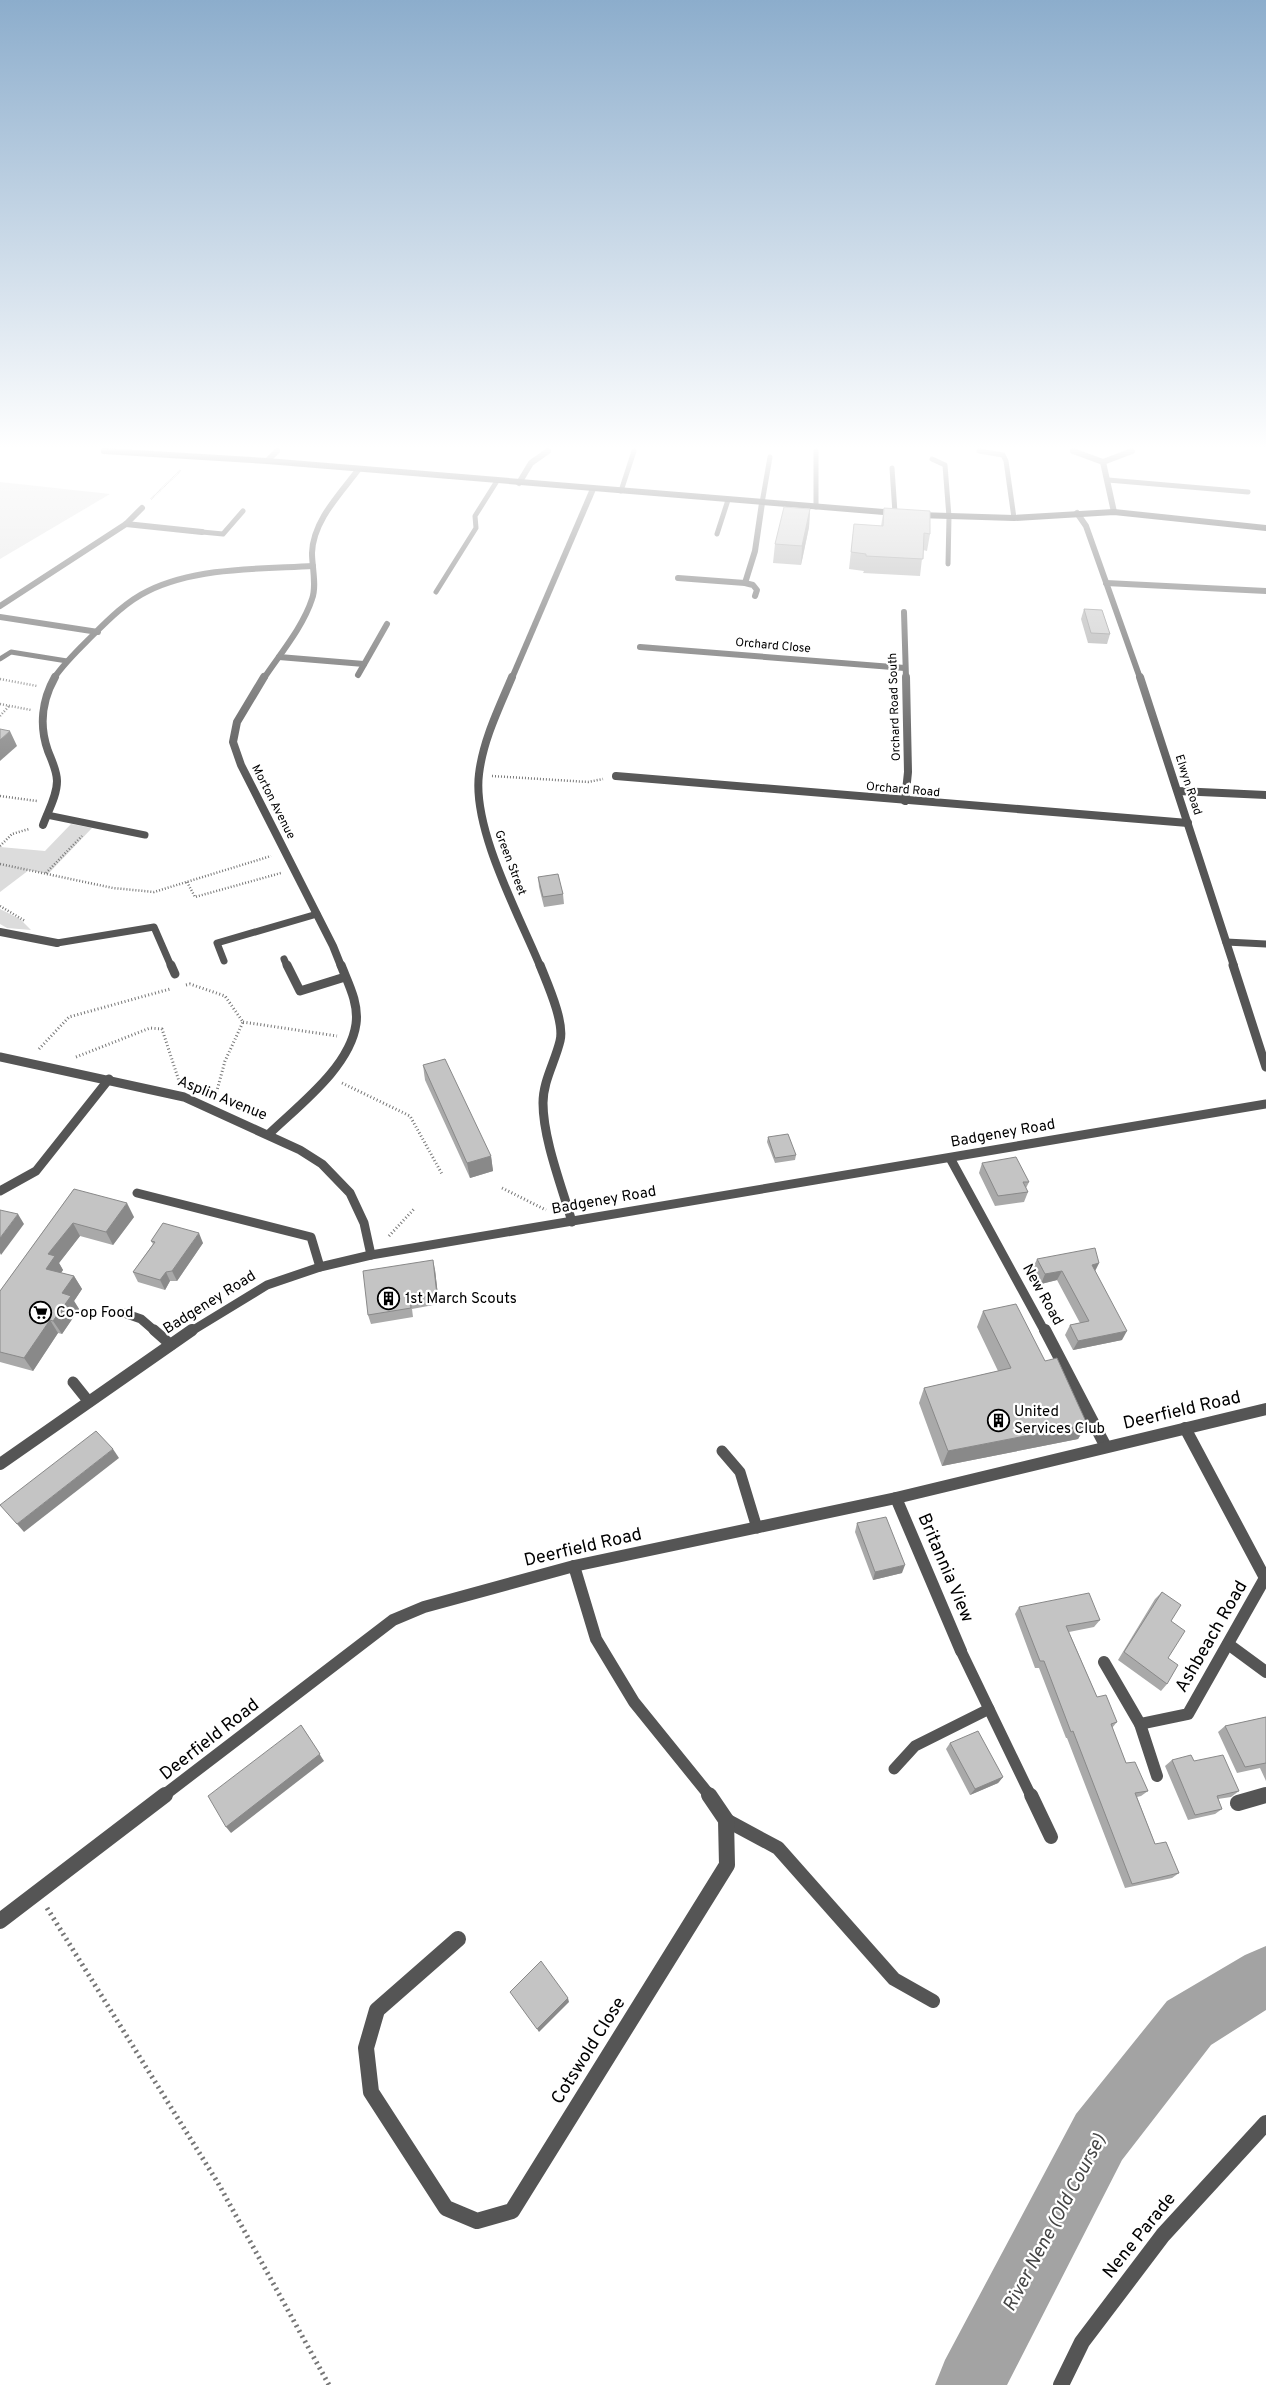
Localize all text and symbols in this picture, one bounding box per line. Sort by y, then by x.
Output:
street label: Orchard Close [735,635,811,657]
street label: Orchard Road South [885,653,905,761]
street label: Elwyn Road [1171,753,1205,817]
street label: Morton Avenue [247,762,299,842]
street label: Orchard Road [865,779,941,801]
street label: Green Street [490,828,530,898]
street label: Asplin Avenue [174,1072,270,1126]
street label: Badgeney Road [949,1115,1057,1153]
street label: Badgeney Road [550,1182,658,1220]
street label: New Road [1017,1261,1067,1329]
street label: Badgeney Road [160,1267,260,1339]
building icon: 1st March Scouts [377,1287,401,1311]
place label: 1st March Scouts [405,1290,517,1309]
supermarket icon: Co-op Food [28,1301,52,1325]
place label: Co-op Food [56,1304,134,1323]
street label: Deerfield Road [1121,1386,1243,1436]
place label: United Services Club [1014,1403,1105,1439]
building icon: United Services Club [986,1409,1010,1433]
street label: Britannia View [912,1510,978,1626]
street label: Deerfield Road [522,1523,644,1573]
street label: Ashbeach Road [1171,1577,1253,1697]
street label: Deerfield Road [156,1694,264,1786]
street label: Cotswold Close [547,1993,631,2109]
water label: River Nene (Old Course) [998,2130,1112,2316]
street label: Nene Parade [1098,2188,1182,2284]

